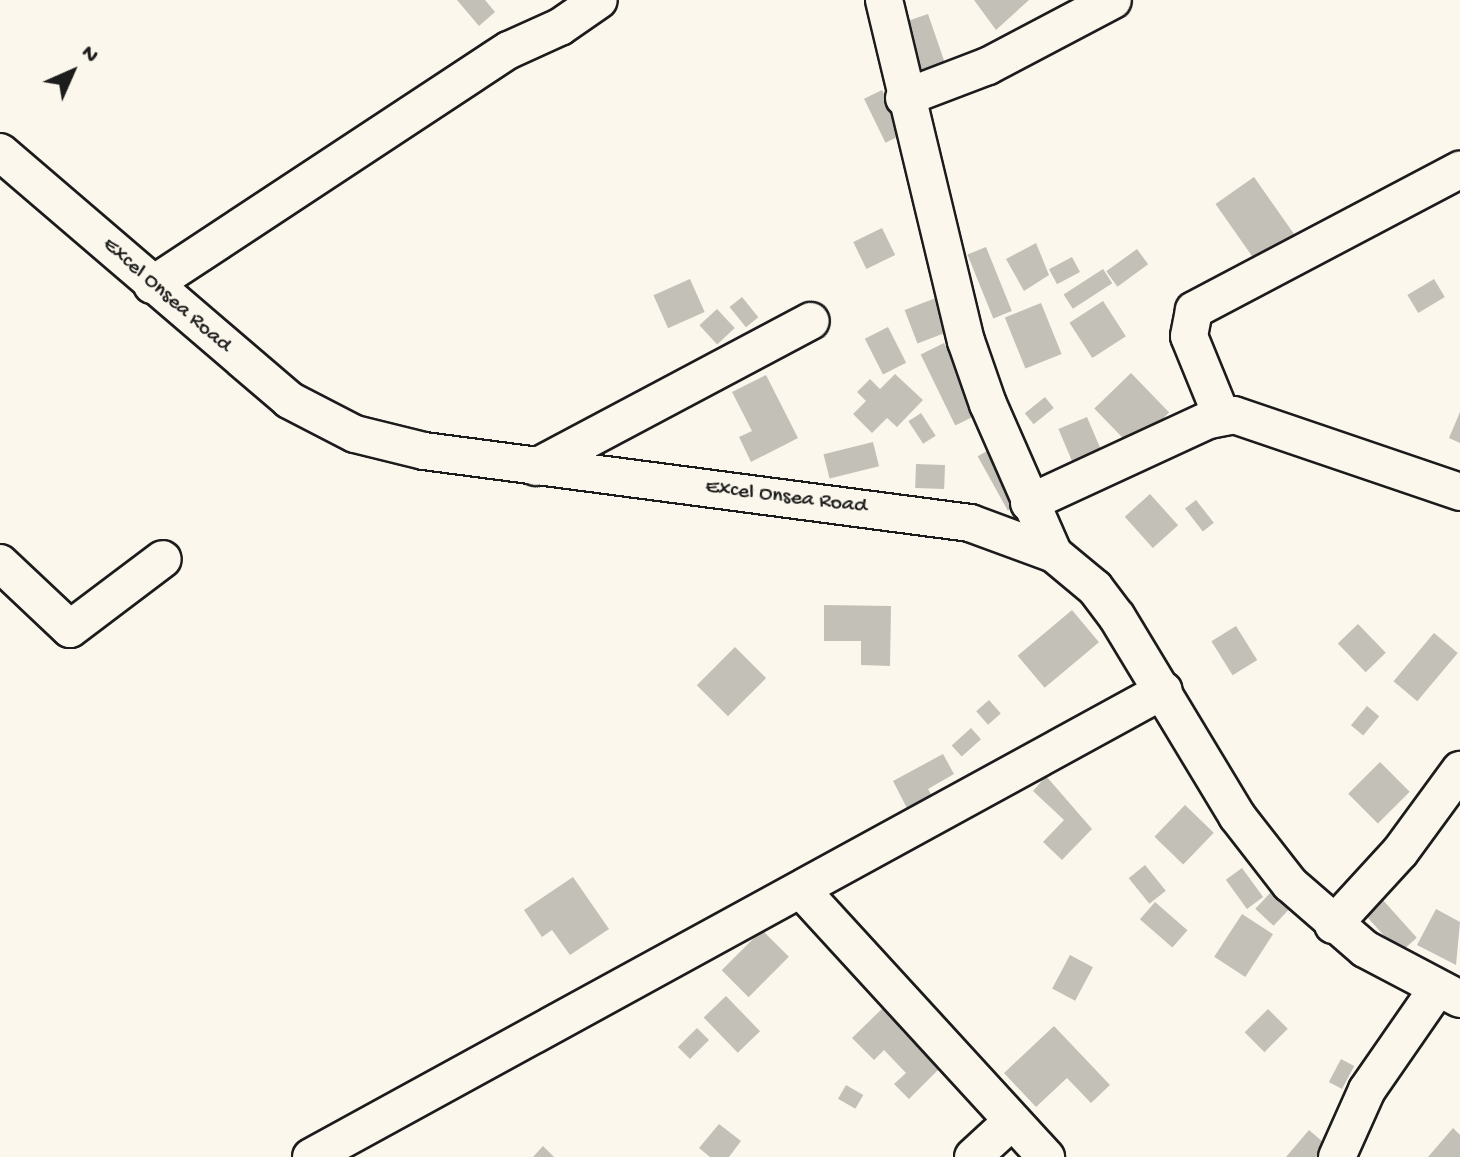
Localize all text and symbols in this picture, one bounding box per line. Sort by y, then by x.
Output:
north arrow [32,32,112,112]
text: N [75,41,103,69]
street label: Excel Onsea Road [96,233,236,359]
street label: Excel Onsea Road [704,475,868,521]

